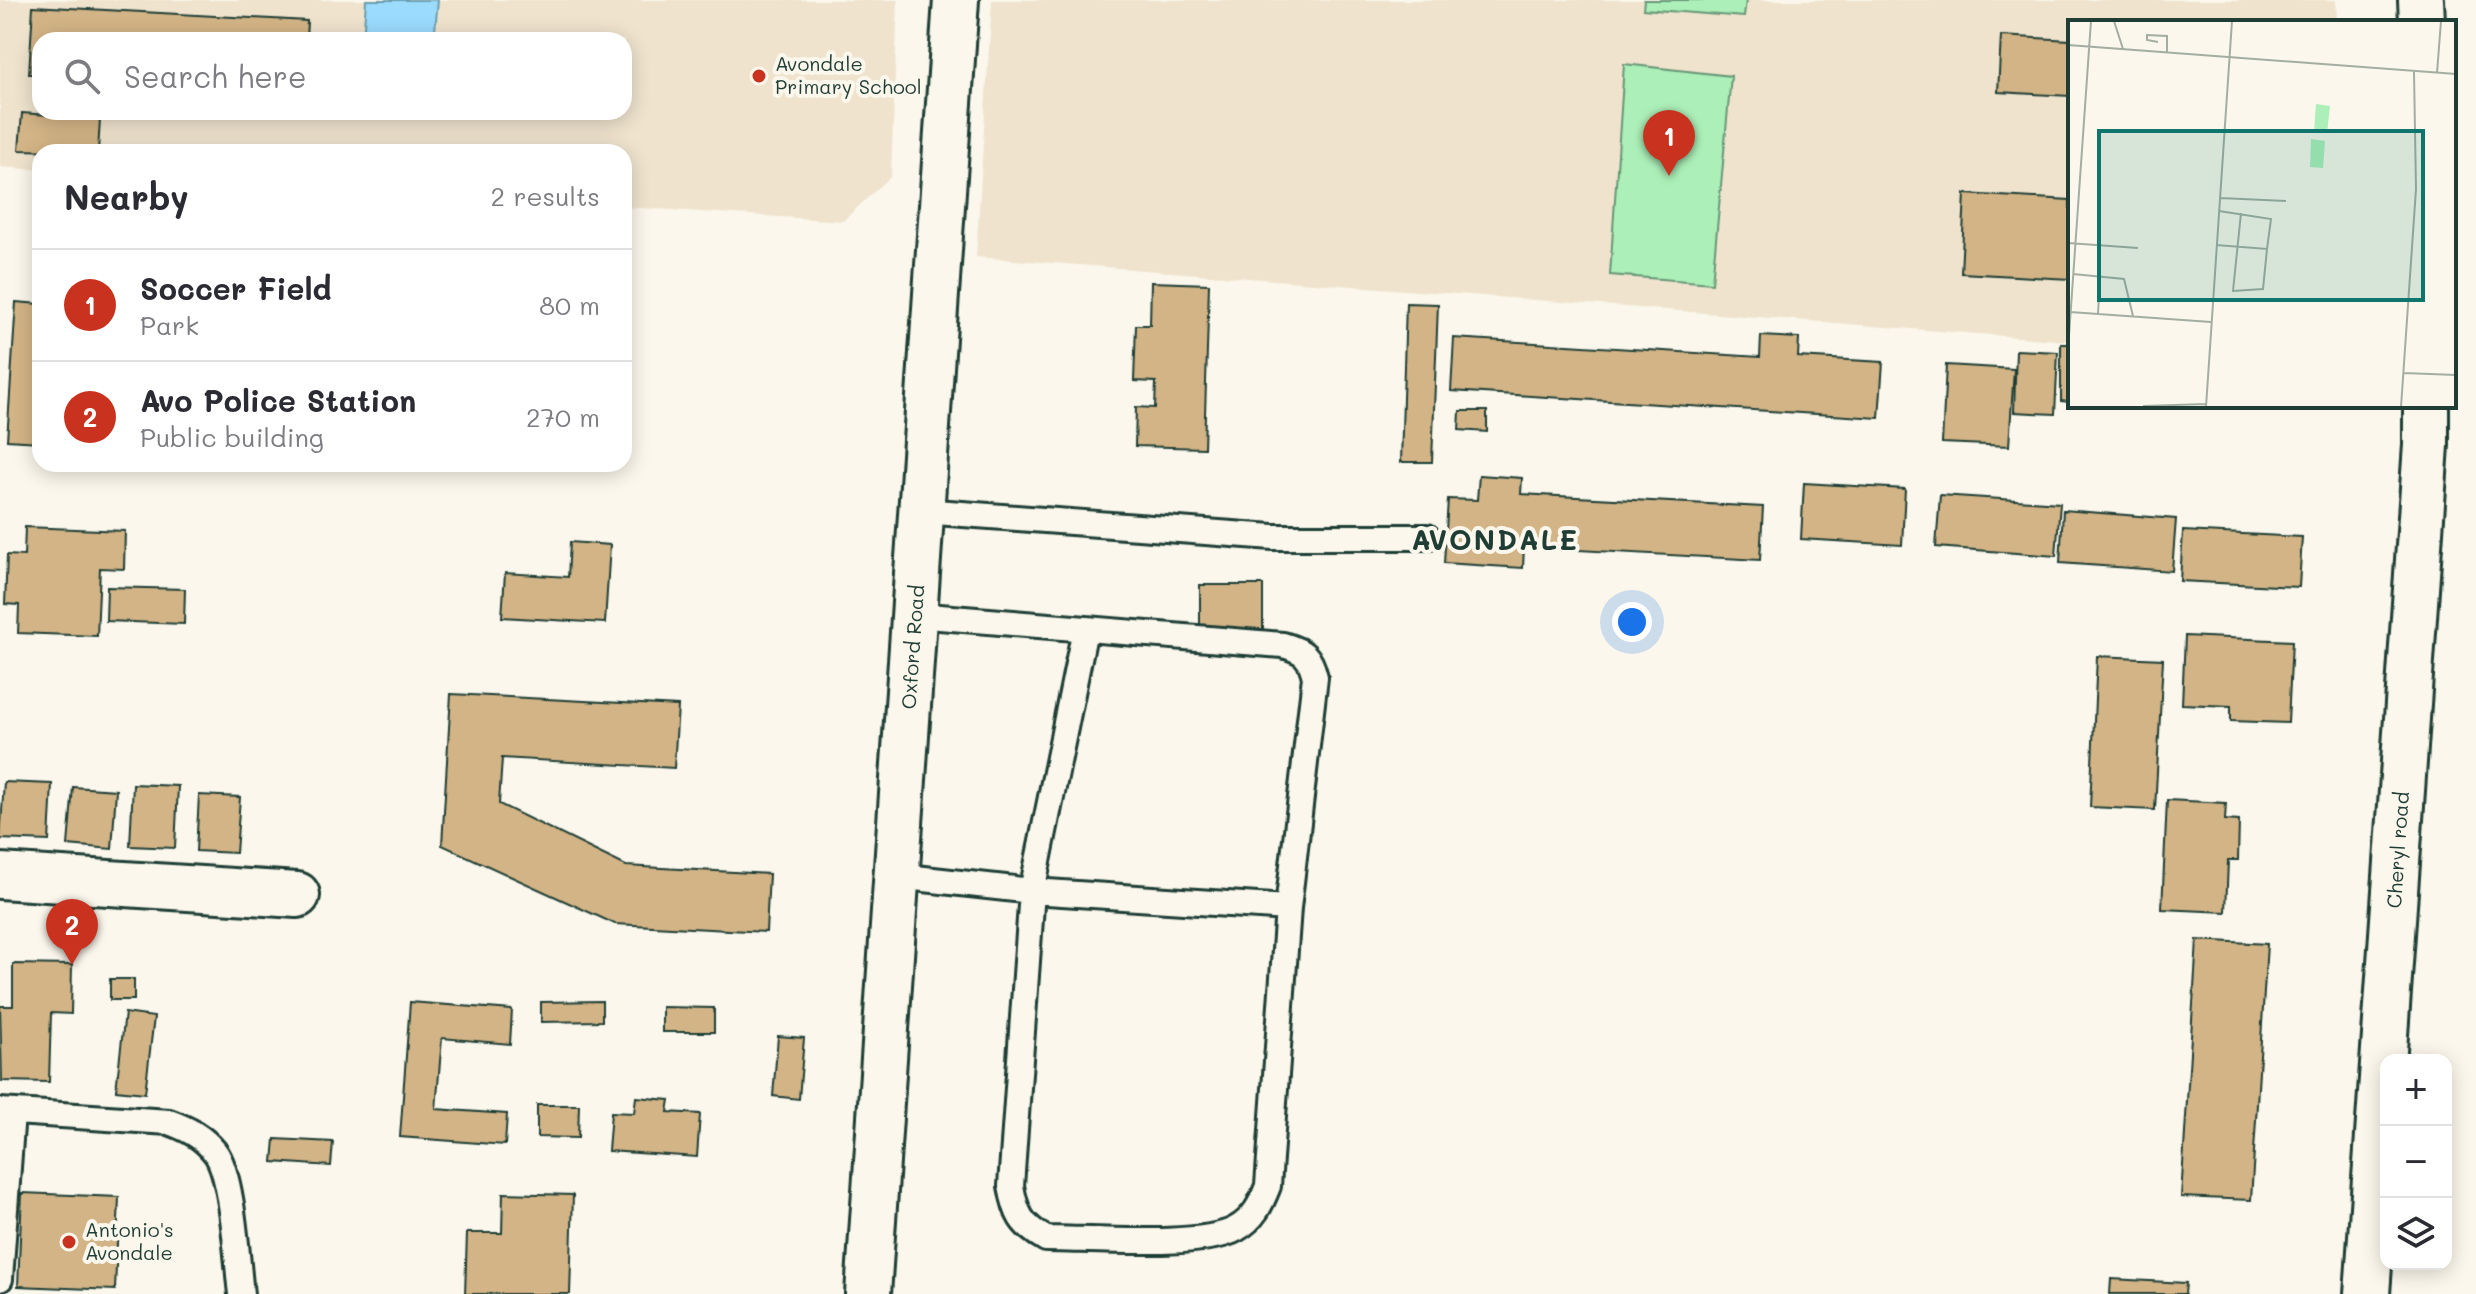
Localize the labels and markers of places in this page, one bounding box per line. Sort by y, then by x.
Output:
place label: Avondale Primary School [775,50,922,99]
marker: Avondale Primary School [750,67,768,85]
pin: 1 [1643,110,1695,176]
pin: 2 [46,899,98,965]
place label: Antonio's Avondale [85,1216,174,1265]
marker: Antonio's Avondale [60,1233,78,1251]

